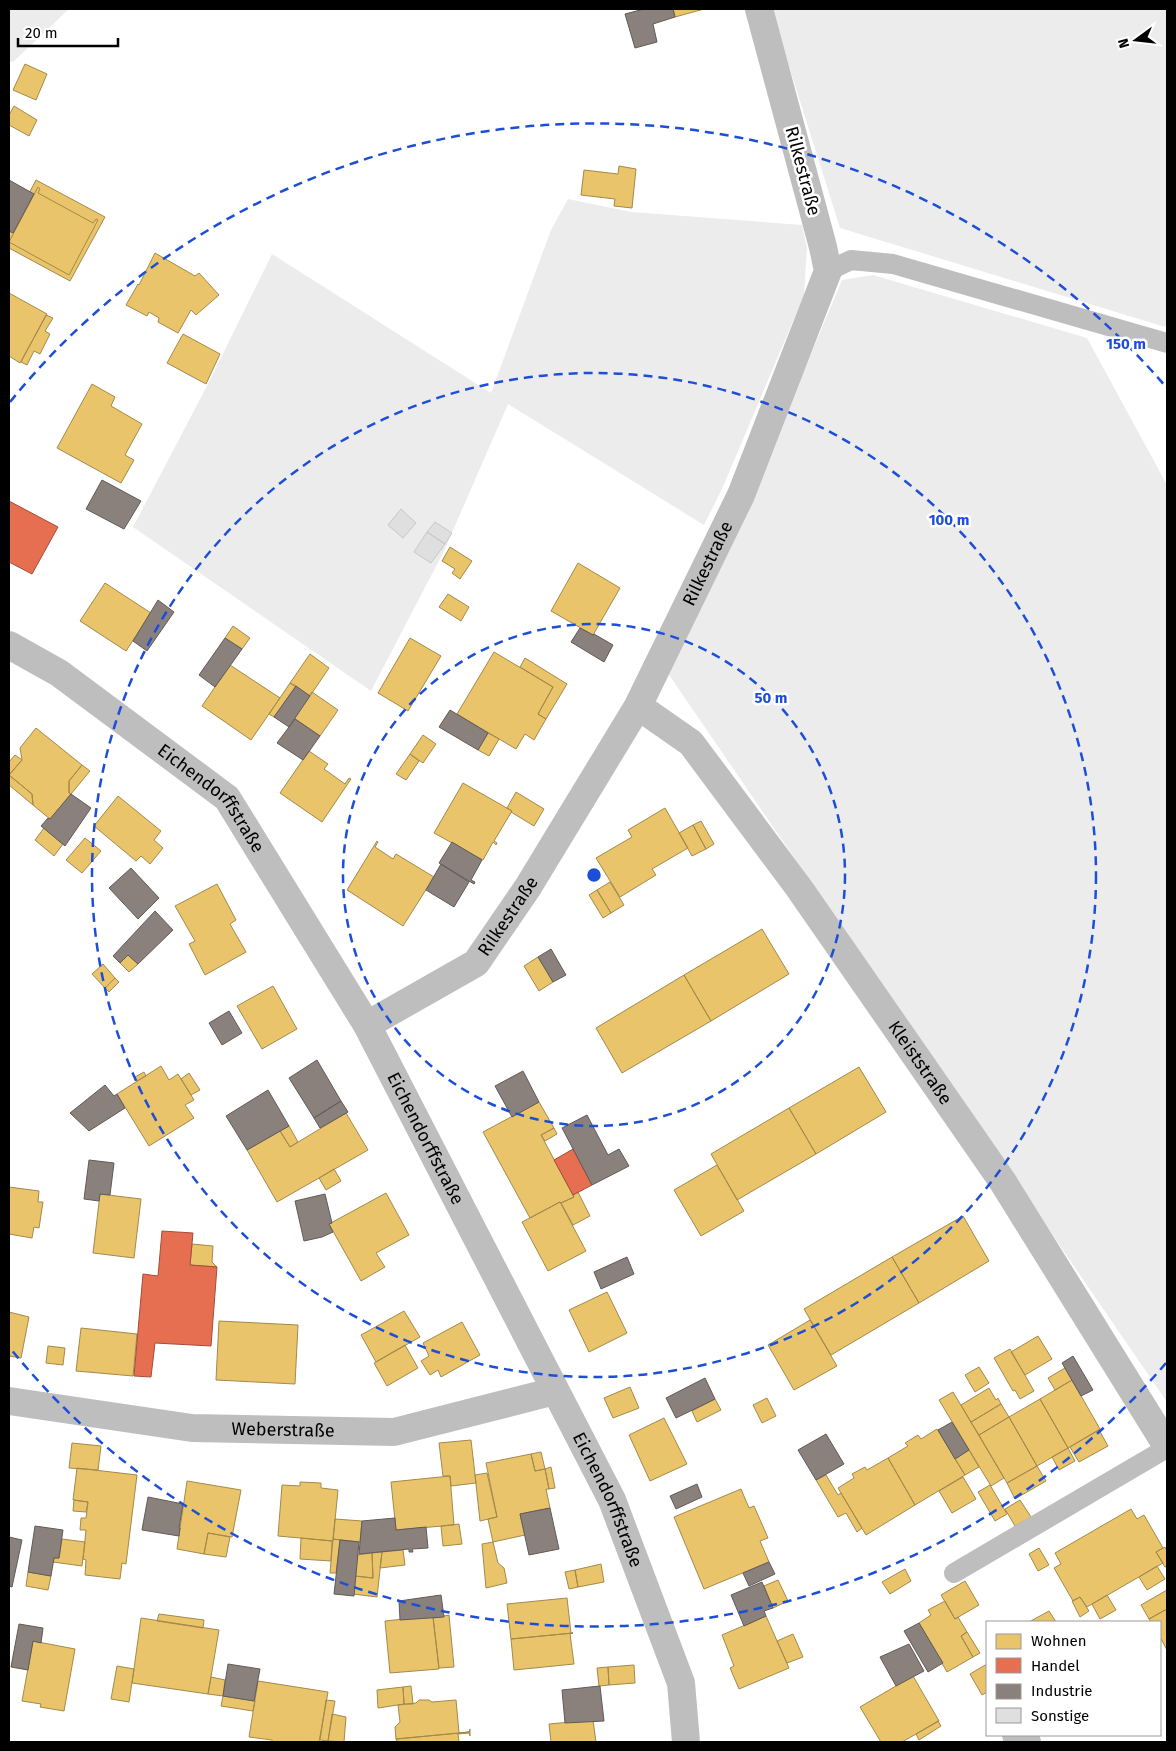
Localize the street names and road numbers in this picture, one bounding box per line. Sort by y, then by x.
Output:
street label: Rilkestraße [781,124,825,218]
street label: Rilkestraße [678,517,738,609]
street label: Eichendorffstraße [153,739,269,857]
street label: Rilkestraße [473,872,543,960]
street label: Kleiststraße [883,1016,957,1109]
street label: Eichendorffstraße [382,1068,469,1208]
street label: Weberstraße [231,1418,335,1442]
street label: Eichendorffstraße [568,1428,647,1570]

